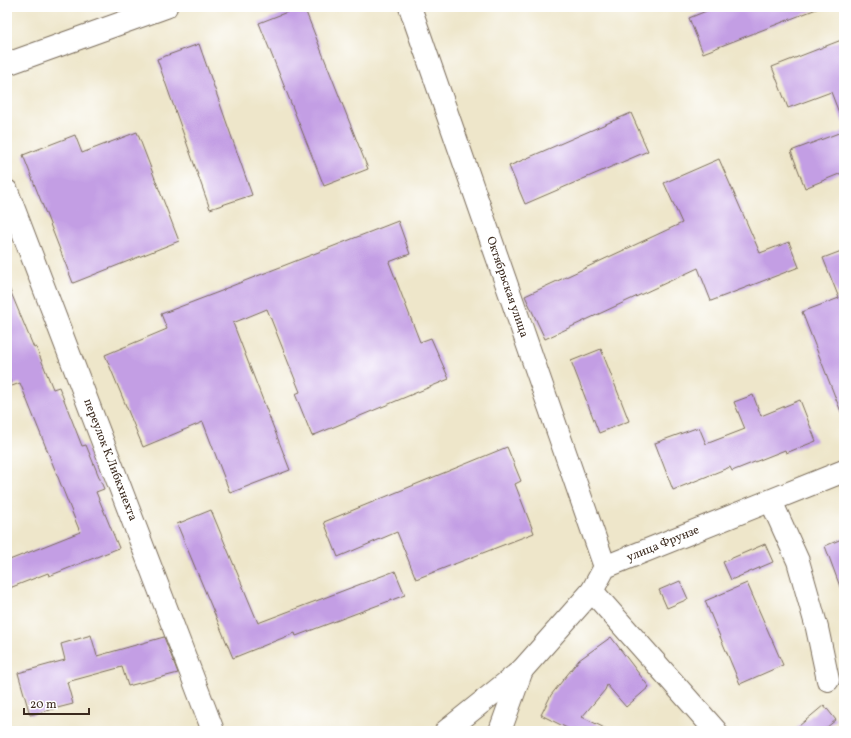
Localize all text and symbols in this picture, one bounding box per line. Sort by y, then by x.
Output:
street label: Октябрьская улица [482,234,532,340]
street label: переулок К.Либкхнехта [79,397,141,523]
street label: улица Фрунзе [624,522,702,566]
scale bar [24,690,89,716]
text: 20 m [30,697,57,713]

